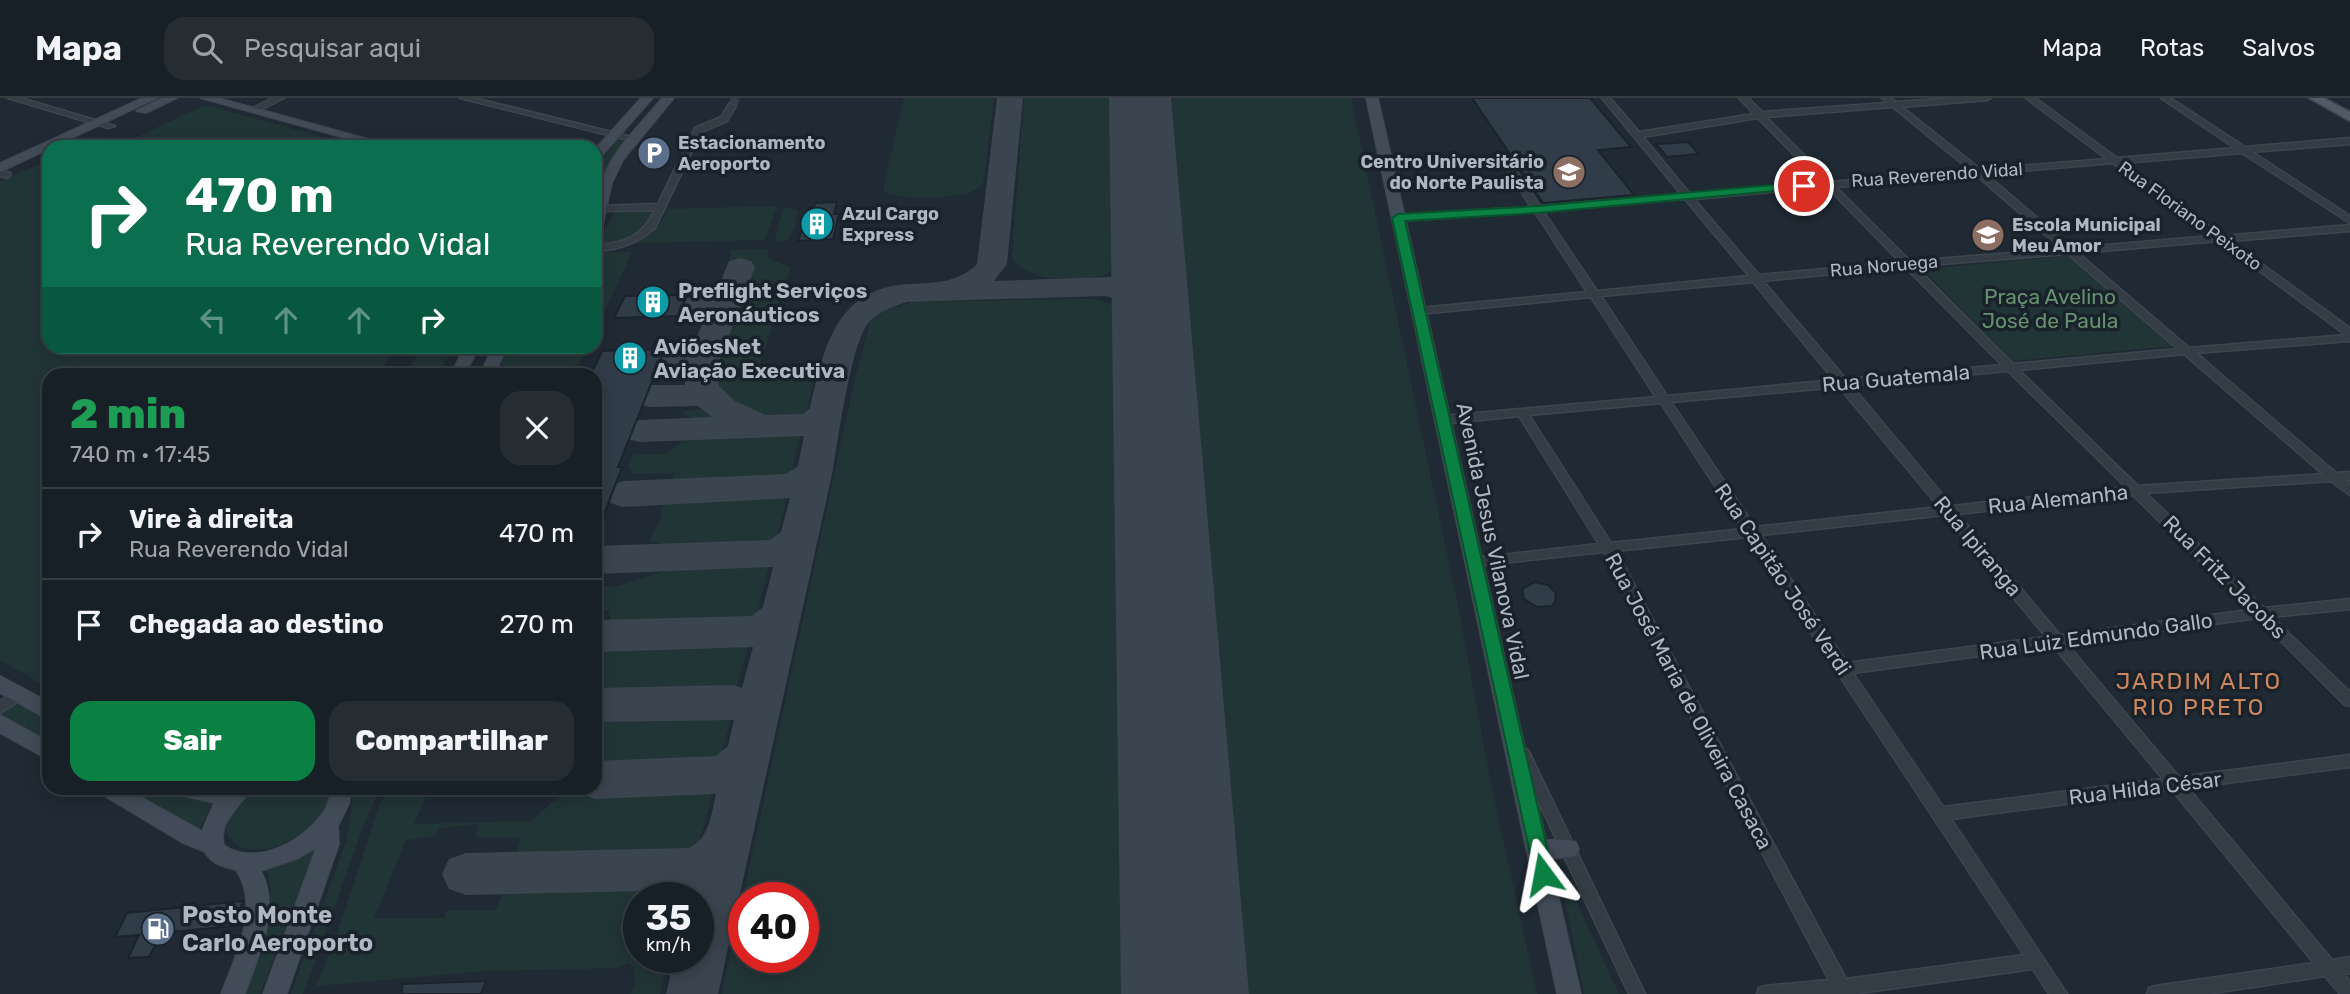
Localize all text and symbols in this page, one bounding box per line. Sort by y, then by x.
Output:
search box [164,17,654,80]
text: Mapa [35,29,122,68]
icon: search [188,29,226,67]
text: Pesquisar aqui [244,33,421,64]
text: Mapa [2042,34,2102,62]
text: Rotas [2140,34,2204,62]
text: Salvos [2242,34,2315,62]
place label: Estacionamento Aeroporto [678,132,825,175]
parking icon: Estacionamento Aeroporto [635,134,673,172]
place label: Centro Universitário do Norte Paulista [1360,151,1544,194]
school or university icon: Centro Universitário do Norte Paulista [1550,153,1588,191]
pin [1774,156,1834,216]
street label: Rua Floriano Peixoto [2114,157,2266,275]
street label: Rua Reverendo Vidal [1851,158,2023,192]
text: 470 m [185,166,334,224]
icon: arrive [1785,167,1823,205]
icon: right [70,168,161,259]
place label: Azul Cargo Express [842,203,939,246]
building icon: Azul Cargo Express [798,205,836,243]
place label: Escola Municipal Meu Amor [2012,214,2161,257]
school or university icon: Escola Municipal Meu Amor [1969,216,2007,254]
text: Rua Reverendo Vidal [185,225,491,263]
street label: Rua Noruega [1829,250,1939,282]
place label: Preflight Serviços Aeronáuticos [678,278,867,327]
building icon: Preflight Serviços Aeronáuticos [634,283,672,321]
park label: Praça Avelino José de Paula [1982,284,2118,333]
icon: left [194,301,232,339]
icon: ahead [267,301,305,339]
icon: ahead [340,301,378,339]
icon: right [413,301,451,339]
place label: AviõesNet Aviação Executiva [654,334,845,383]
building icon: AviõesNet Aviação Executiva [611,339,649,377]
street label: Rua Guatemala [1821,359,1971,397]
text: 2 min [70,389,186,439]
button: close [500,391,574,465]
street label: Avenida Jesus Vilanova Vidal [1451,400,1535,682]
text: 740 m · 17:45 [70,440,210,468]
street label: Rua Capitão José Verdi [1710,479,1856,679]
street label: Rua Alemanha [1987,479,2129,519]
street label: Rua Ipiranga [1929,491,2027,601]
text: Vire à direita [129,504,294,535]
street label: Rua Fritz Jacobs [2158,510,2292,644]
icon: right [70,515,108,553]
text: 470 m [499,518,574,549]
text: Rua Reverendo Vidal [129,535,349,563]
street label: Rua José Maria de Oliveira Casaca [1600,549,1778,853]
icon: arrive [70,606,108,644]
street label: Rua Luiz Edmundo Gallo [1978,607,2214,665]
text: Chegada ao destino [129,609,384,640]
text: 270 m [499,609,574,640]
district label: JARDIM ALTO RIO PRETO [2116,667,2282,721]
button: Sair [70,701,315,781]
button: Compartilhar [329,701,574,781]
street label: Rua Hilda César [2067,766,2223,810]
position arrow [1506,837,1580,911]
speed limit sign: 40 [728,882,819,973]
text: 35 [646,897,691,939]
place label: Posto Monte Carlo Aeroporto [182,901,373,957]
fuel station icon: Posto Monte Carlo Aeroporto [139,910,177,948]
text: km/h [646,934,691,956]

